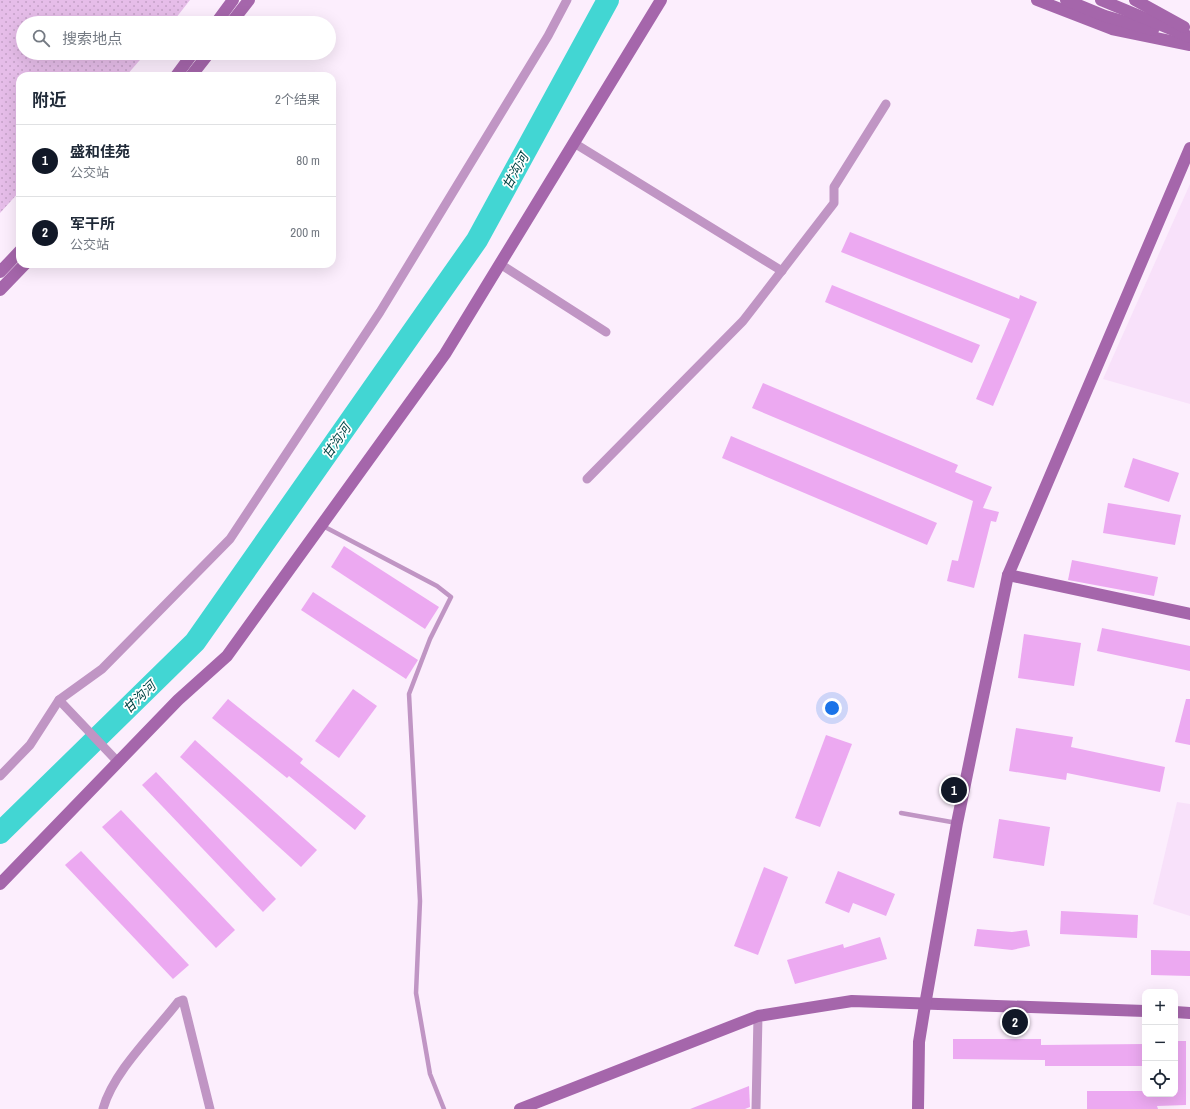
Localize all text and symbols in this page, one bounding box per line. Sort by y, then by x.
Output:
search box [16,16,336,60]
icon: search [30,27,52,49]
text: 搜索地点 [62,28,122,49]
text: 附近 [32,88,66,111]
text: 2个结果 [275,91,320,108]
text: 盛和佳苑 [70,141,130,162]
water label: 甘沟河 [499,147,534,192]
text: 1 [42,152,48,169]
text: 80 m [296,152,320,169]
text: 公交站 [70,164,109,181]
text: 军干所 [70,213,115,234]
text: 2 [42,224,48,241]
text: 200 m [290,224,320,241]
text: 公交站 [70,236,109,253]
water label: 甘沟河 [318,418,356,462]
water label: 甘沟河 [119,676,161,717]
your location [822,698,842,718]
pin: 1 [941,775,967,805]
map controls [1142,989,1178,1097]
button: + [1142,989,1178,1025]
pin: 2 [1002,1007,1028,1037]
button: − [1142,1025,1178,1061]
button: locate [1142,1061,1178,1097]

